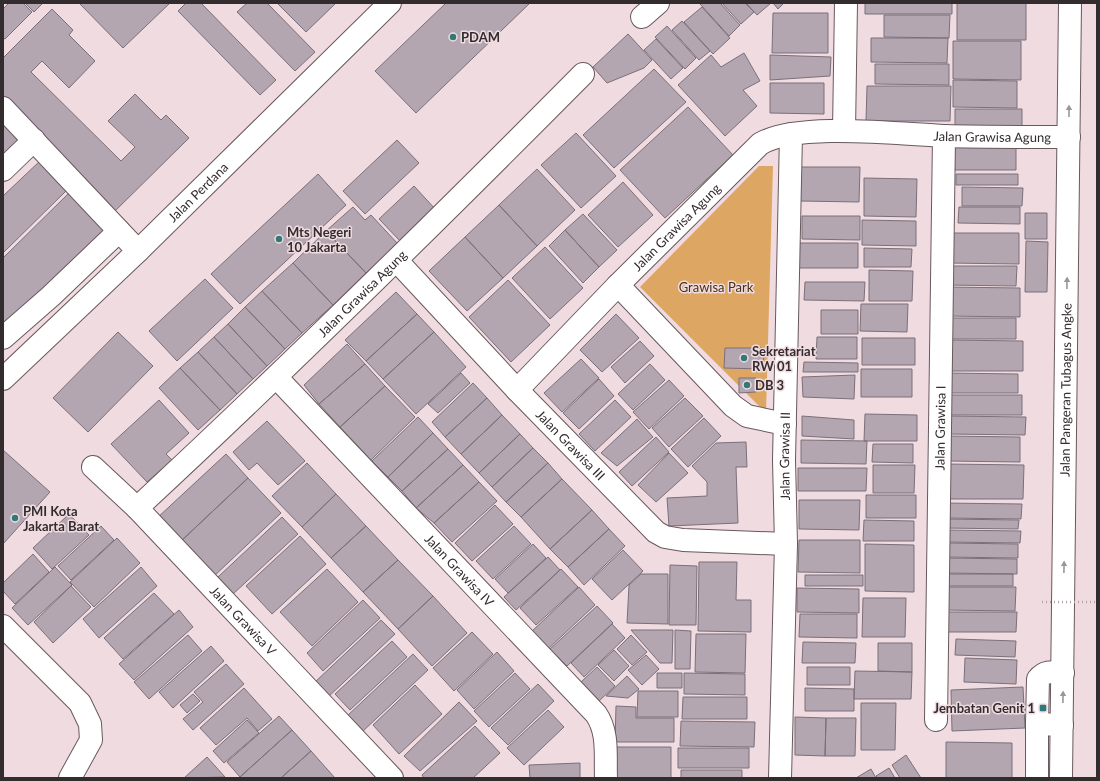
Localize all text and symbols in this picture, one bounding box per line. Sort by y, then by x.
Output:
place label: PDAM [461,29,500,45]
marker: PDAM [448,32,458,42]
one-way arrow [1066,104,1072,117]
street label: Jalan Grawisa Agung [933,127,1051,145]
street label: Jalan Perdana [164,159,231,225]
street label: Jalan Grawisa Agung [629,180,724,274]
place label: Mts Negeri 10 Jakarta [287,224,351,255]
marker: Mts Negeri 10 Jakarta [274,234,284,244]
street label: Jalan Grawisa Agung [314,246,410,340]
one-way arrow [1064,276,1070,289]
park label: Grawisa Park [679,279,754,295]
street label: Jalan Pangeran Tubagus Angke [1056,303,1075,477]
place label: Sekretariat RW 01 [752,343,816,374]
marker: Sekretariat RW 01 [739,353,749,363]
place label: DB 3 [755,377,784,393]
marker: DB 3 [742,380,752,390]
street label: Jalan Grawisa I [931,386,949,471]
street label: Jalan Grawisa III [533,406,609,483]
street label: Jalan Grawisa II [776,412,793,500]
place label: PMI Kota Jakarta Barat [23,503,99,534]
marker: PMI Kota Jakarta Barat [10,513,20,523]
street label: Jalan Grawisa IV [421,531,498,610]
one-way arrow [1061,560,1067,573]
street label: Jalan Grawisa V [207,583,280,659]
one-way arrow [1060,690,1066,703]
place label: Jembatan Genit 1 [934,700,1035,716]
marker: Jembatan Genit 1 [1038,703,1048,713]

